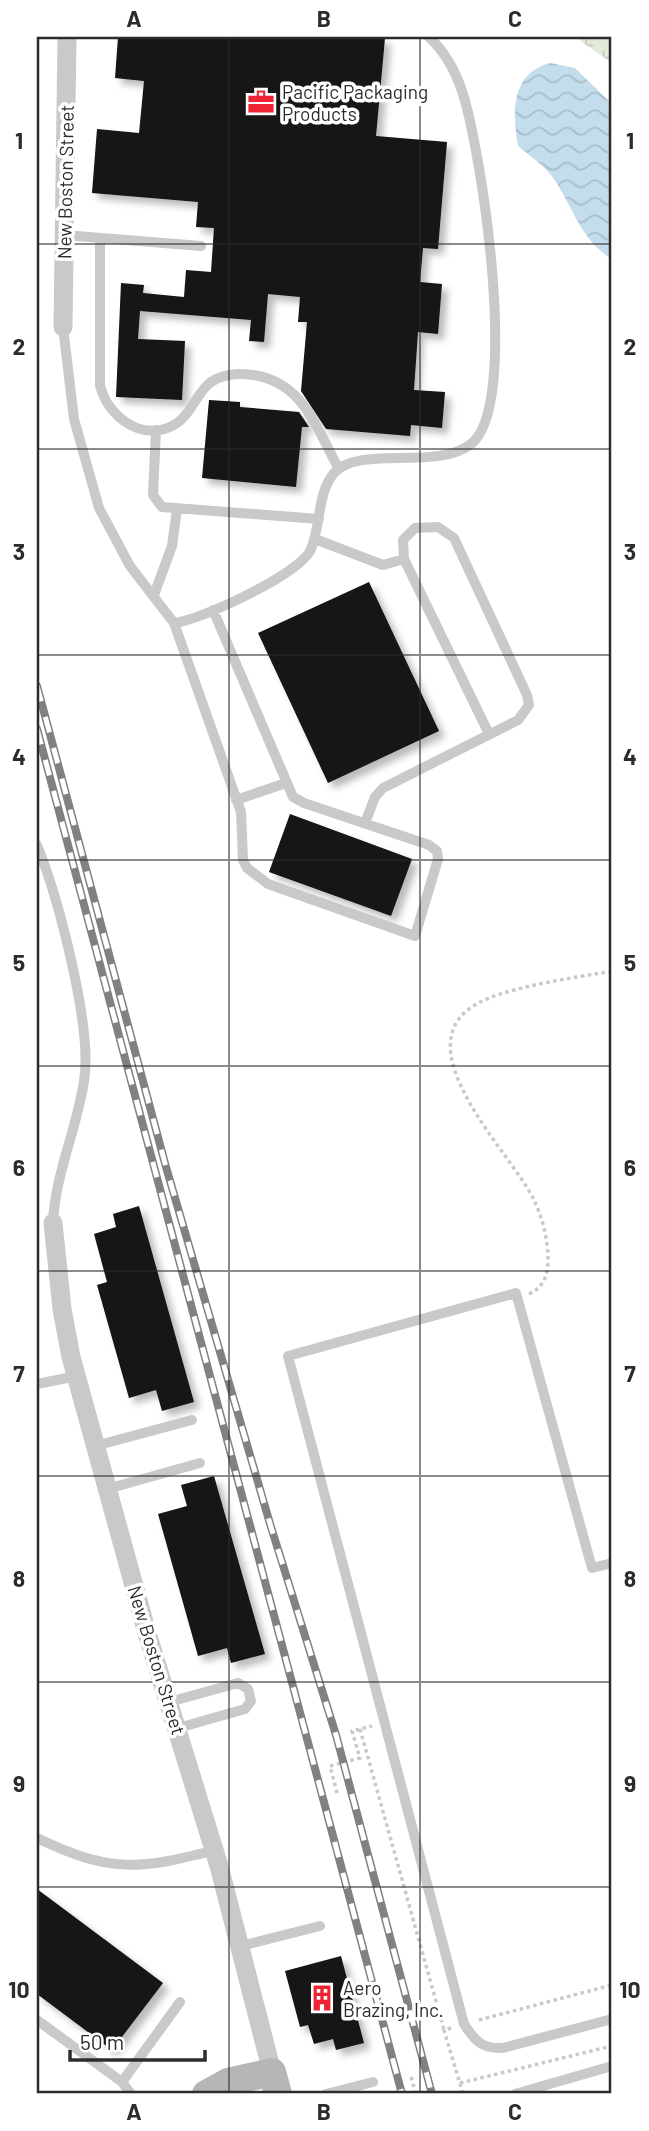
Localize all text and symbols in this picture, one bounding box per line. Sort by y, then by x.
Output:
text: A [126,4,142,32]
text: B [317,4,331,32]
text: C [508,4,522,32]
place label: Pacific Packaging Products [282,80,428,125]
office icon: Pacific Packaging Products [246,87,276,117]
street label: New Boston Street [52,105,78,259]
text: 1 [15,126,23,154]
text: 1 [626,126,634,154]
text: 2 [13,332,25,360]
text: 2 [624,332,636,360]
text: 3 [13,537,25,565]
text: 3 [624,537,636,565]
text: 4 [12,742,26,770]
text: 4 [623,742,637,770]
text: 5 [13,948,25,976]
text: 5 [624,948,636,976]
text: 6 [13,1153,25,1181]
text: 6 [624,1153,636,1181]
text: 7 [13,1359,25,1387]
text: 7 [624,1359,636,1387]
text: 8 [13,1564,25,1592]
text: 8 [624,1564,636,1592]
street label: New Boston Street [123,1583,191,1737]
text: 9 [13,1769,25,1797]
text: 9 [624,1769,636,1797]
text: 10 [8,1975,30,2003]
text: 10 [619,1975,641,2003]
place label: Aero Brazing, Inc. [343,1976,444,2021]
building icon: Aero Brazing, Inc. [307,1983,337,2013]
scale bar [70,2019,205,2063]
text: 50 m [80,2029,124,2054]
text: A [126,2097,142,2125]
text: B [317,2097,331,2125]
text: C [508,2097,522,2125]

